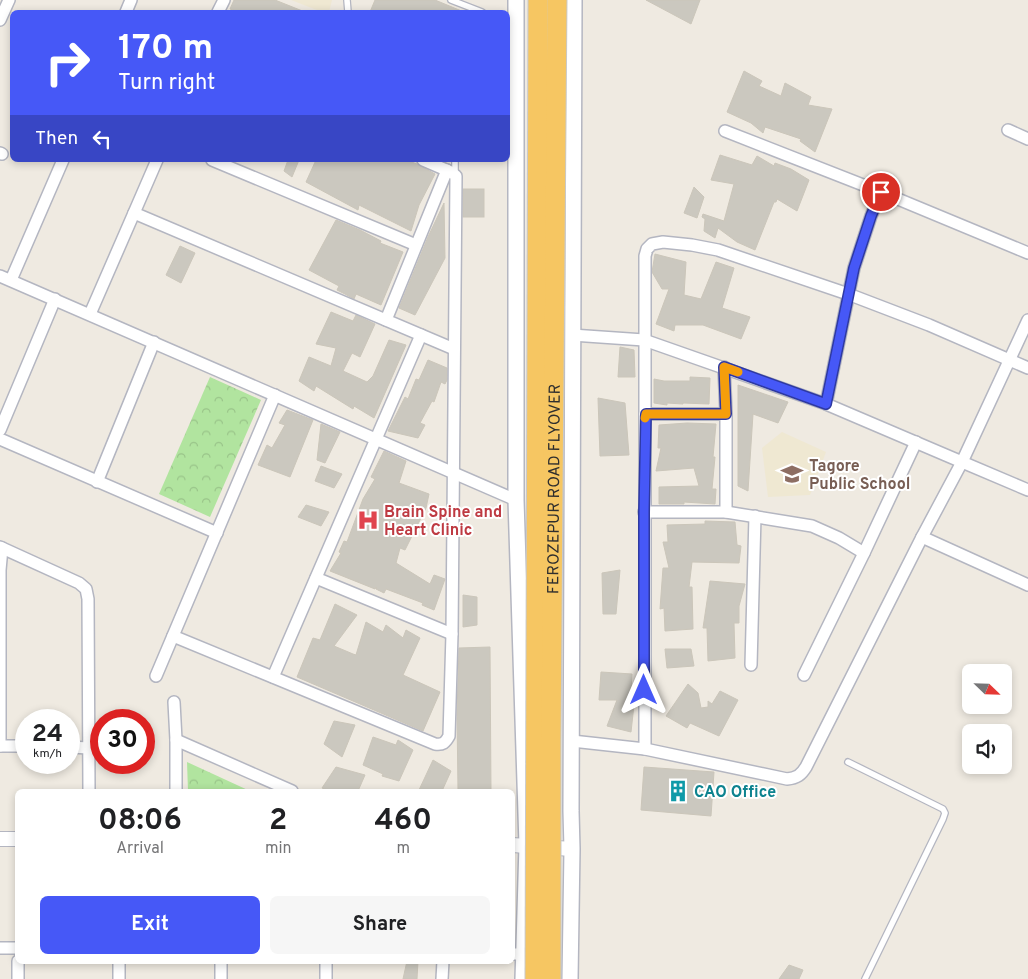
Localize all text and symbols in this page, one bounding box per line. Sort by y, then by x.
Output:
text: 170 m [118,27,213,71]
icon: right [35,30,100,95]
text: Turn right [118,70,215,97]
icon: left [88,125,116,153]
text: Then [35,127,78,151]
pin [860,171,902,213]
icon: arrive [867,178,895,206]
street label: FEROZEPUR ROAD FLYOVER [544,384,566,594]
place label: Tagore Public School [809,457,910,495]
school or university icon: Tagore Public School [779,461,805,487]
place label: Brain Spine and Heart Clinic [384,503,502,541]
hospital icon: Brain Spine and Heart Clinic [355,507,381,533]
position arrow [617,663,669,715]
north arrow [962,664,1012,714]
map controls [962,664,1012,774]
speed limit sign: 30 [90,709,155,774]
text: 24 [32,719,63,751]
button: sound [962,724,1012,774]
text: km/h [33,746,62,762]
building icon: CAO Office [665,778,691,804]
place label: CAO Office [694,783,776,803]
text: 08:06 [98,803,182,840]
text: 2 [269,803,287,840]
text: 460 [375,803,432,840]
text: Arrival [116,839,164,859]
text: min [265,839,292,859]
text: m [397,839,410,859]
button: Exit [40,896,260,954]
button: Share [270,896,490,954]

